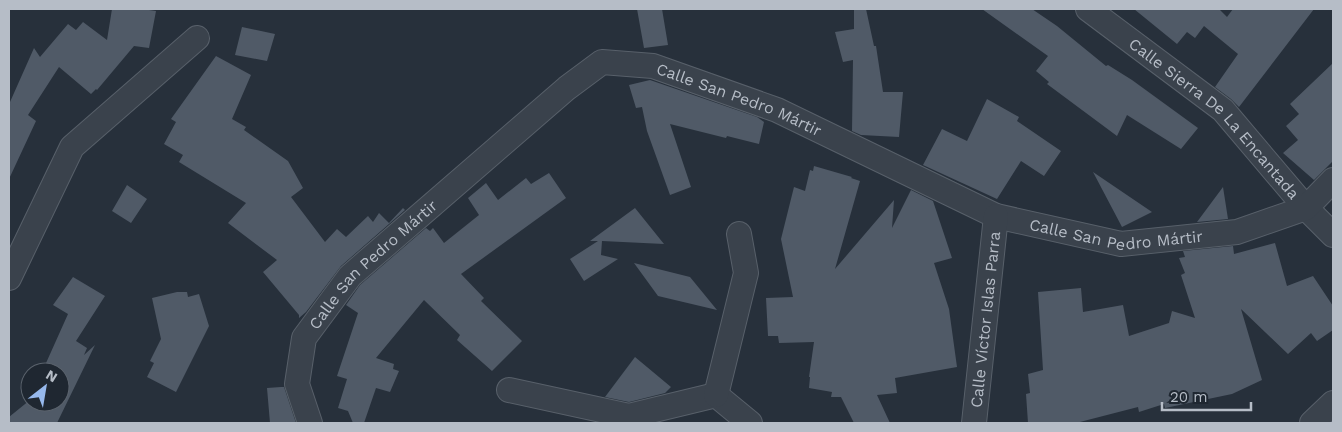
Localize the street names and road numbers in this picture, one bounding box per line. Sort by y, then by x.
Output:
street label: Calle Sierra De La Encantada [1126,34,1304,203]
street label: Calle San Pedro Mártir [654,59,825,140]
street label: Calle San Pedro Mártir [304,195,441,333]
street label: Calle San Pedro Mártir [1028,214,1204,254]
street label: Calle Víctor Islas Parra [966,230,1004,409]

